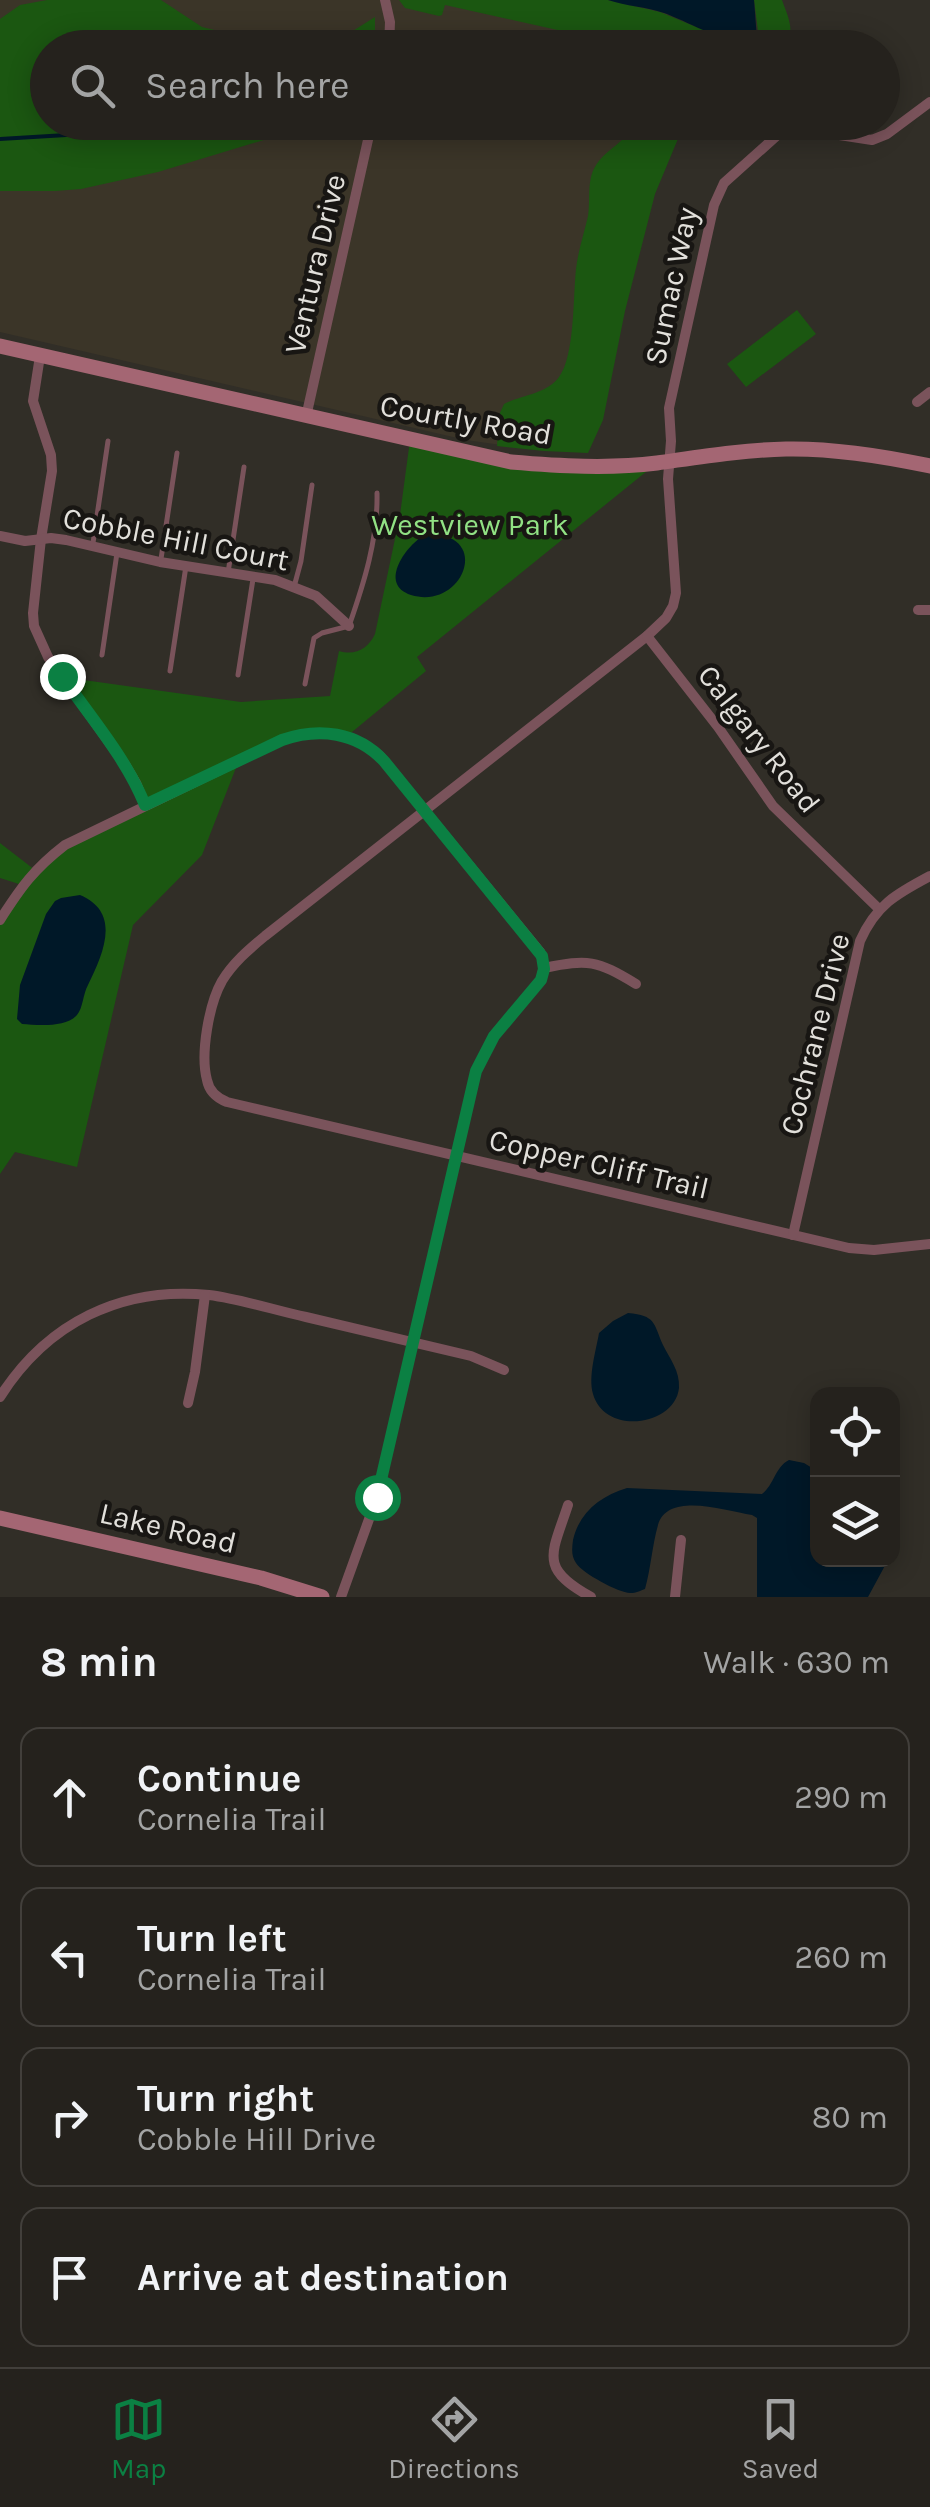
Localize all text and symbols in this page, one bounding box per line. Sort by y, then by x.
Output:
search box [30,30,900,140]
icon: search [65,58,120,113]
text: Search here [145,63,349,108]
street label: Ventura Drive [277,171,353,357]
street label: Sumac Way [637,204,705,368]
street label: Courtly Road [377,387,555,453]
street label: Cobble Hill Court [60,499,292,579]
park label: Westview Park [371,507,569,543]
route end [40,654,86,700]
street label: Calgary Road [690,658,828,820]
street label: Cochrane Drive [773,929,857,1139]
street label: Copper Cliff Trail [486,1121,712,1207]
map controls [810,1387,900,1567]
button: locate [810,1387,900,1477]
route start [355,1475,401,1521]
button: layers [810,1477,900,1567]
street label: Lake Road [96,1495,240,1561]
text: 8 min [40,1637,158,1687]
text: Walk · 630 m [703,1644,890,1681]
text: Continue [137,1756,301,1801]
icon: ahead [42,1770,97,1825]
text: 290 m [794,1779,888,1816]
text: Cornelia Trail [137,1801,327,1838]
text: Turn left [137,1916,287,1961]
icon: left [42,1930,97,1985]
text: 260 m [795,1939,888,1976]
text: Cornelia Trail [137,1961,327,1998]
text: Turn right [137,2076,314,2121]
icon: right [42,2090,97,2145]
text: 80 m [812,2099,888,2136]
text: Cobble Hill Drive [137,2121,376,2158]
icon: arrive [42,2250,97,2305]
text: Arrive at destination [137,2255,509,2300]
tab: Map [111,2392,166,2485]
tab: Directions [388,2392,520,2485]
tab: Saved [742,2392,819,2485]

